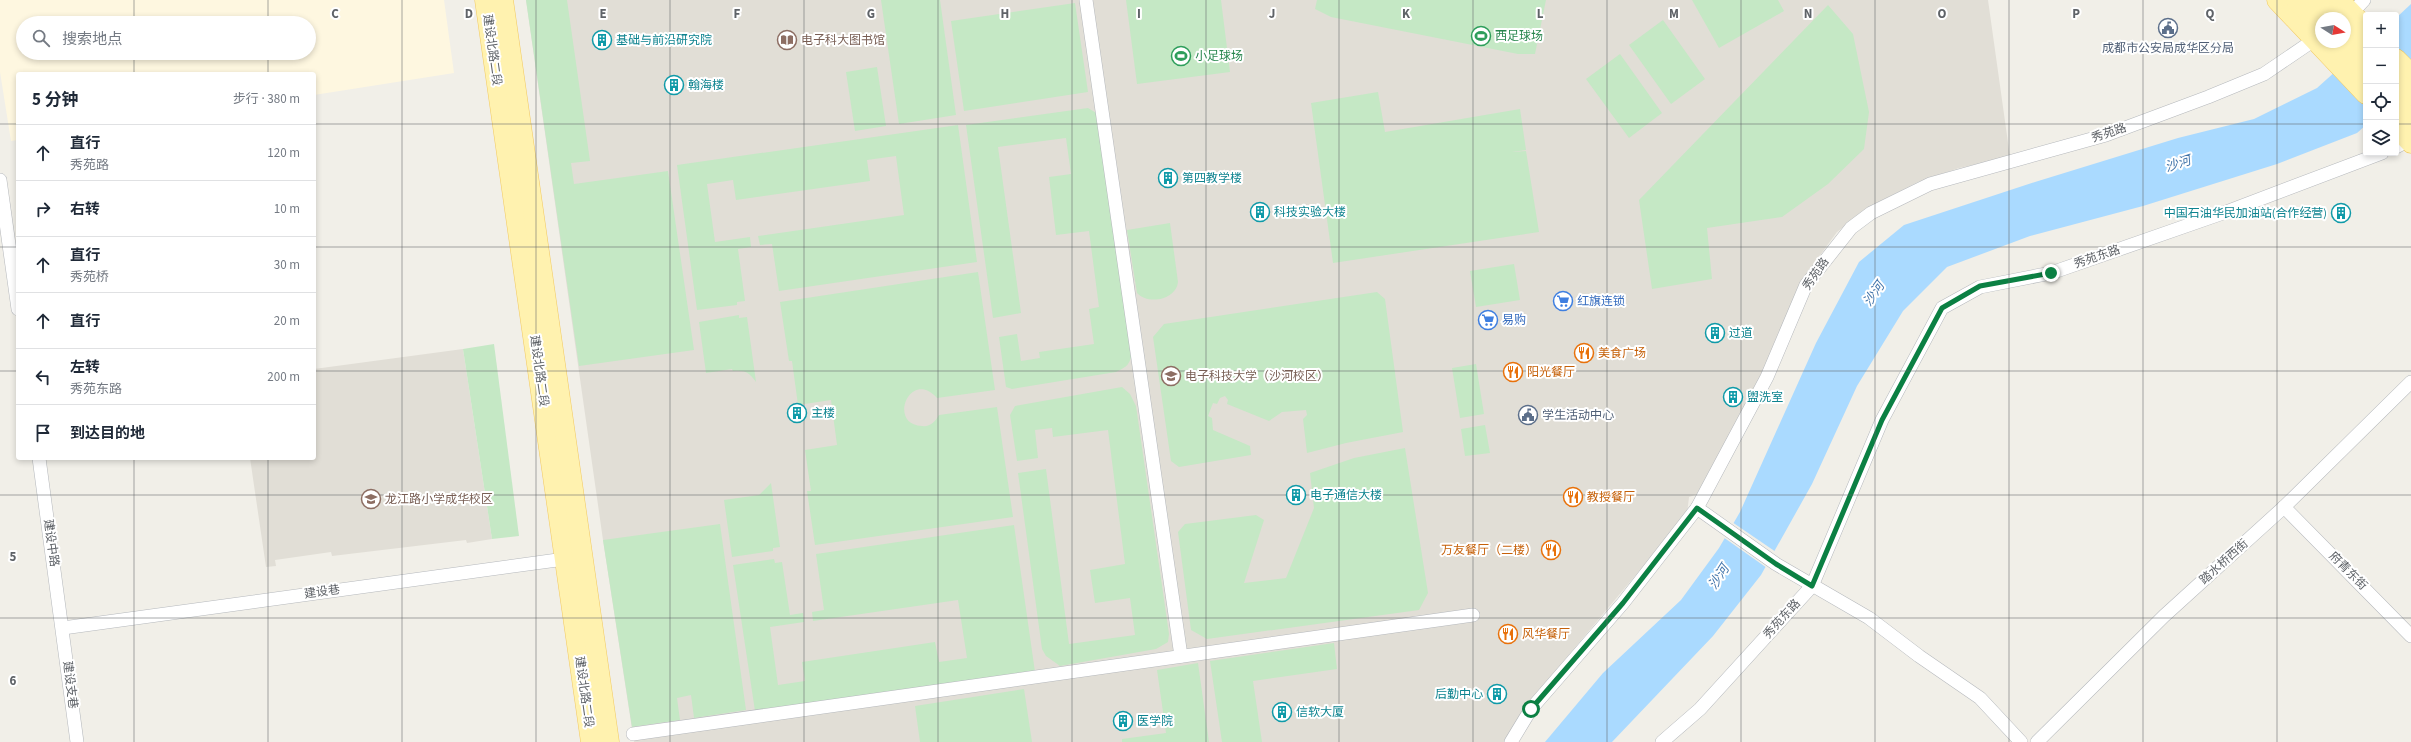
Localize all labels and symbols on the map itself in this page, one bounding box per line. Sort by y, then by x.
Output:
text: C [331,5,339,23]
text: D [465,5,473,23]
text: E [599,5,607,23]
text: F [734,5,741,23]
text: G [867,5,875,23]
text: H [1001,5,1009,23]
text: I [1137,5,1141,23]
text: J [1269,5,1275,23]
text: K [1402,5,1411,23]
text: L [1537,5,1544,23]
text: M [1669,5,1679,23]
text: N [1804,5,1812,23]
text: O [1938,5,1947,23]
text: P [2072,5,2080,23]
text: Q [2206,5,2215,23]
north arrow [2315,12,2351,48]
street label: 建设北路二段 [479,13,505,87]
public building icon: 成都市公安局成华区分局 [2157,17,2179,39]
sports icon: 西足球场 [1470,25,1492,47]
place label: 西足球场 [1495,28,1543,45]
building icon: 基础与前沿研究院 [591,29,613,51]
library icon: 电子科大图书馆 [776,29,798,51]
place label: 基础与前沿研究院 [616,32,712,49]
place label: 电子科大图书馆 [801,32,885,49]
place label: 成都市公安局成华区分局 [2102,40,2234,57]
sports icon: 小足球场 [1170,45,1192,67]
place label: 小足球场 [1195,48,1243,65]
building icon: 翰海楼 [663,74,685,96]
place label: 翰海楼 [688,77,724,94]
street label: 秀苑路 [2089,119,2129,147]
water label: 沙河 [2163,150,2196,177]
building icon: 第四教学楼 [1157,167,1179,189]
place label: 第四教学楼 [1182,170,1242,187]
building icon: 科技实验大楼 [1249,201,1271,223]
building icon: 中国石油华民加油站(合作经营) [2330,202,2352,224]
place label: 科技实验大楼 [1274,204,1346,221]
place label: 中国石油华民加油站(合作经营) [2164,205,2327,222]
street label: 秀苑东路 [2072,241,2122,273]
street label: 秀苑路 [1799,254,1833,294]
route end [2042,264,2060,282]
water label: 沙河 [1859,276,1891,310]
supermarket icon: 红旗连锁 [1552,290,1574,312]
place label: 红旗连锁 [1577,293,1625,310]
supermarket icon: 易购 [1477,309,1499,331]
place label: 易购 [1502,312,1526,329]
building icon: 过道 [1704,322,1726,344]
place label: 过道 [1729,325,1753,342]
street label: 建设北路二段 [526,334,552,408]
restaurant icon: 美食广场 [1573,342,1595,364]
place label: 美食广场 [1598,345,1646,362]
restaurant icon: 阳光餐厅 [1502,361,1524,383]
place label: 阳光餐厅 [1527,364,1575,381]
school or university icon: 电子科技大学（沙河校区） [1160,365,1182,387]
place label: 电子科技大学（沙河校区） [1185,368,1329,385]
building icon: 盥洗室 [1722,386,1744,408]
place label: 盥洗室 [1747,389,1783,406]
building icon: 主楼 [786,402,808,424]
public building icon: 学生活动中心 [1517,404,1539,426]
place label: 主楼 [811,405,835,422]
place label: 学生活动中心 [1542,407,1614,424]
building icon: 电子通信大楼 [1285,484,1307,506]
restaurant icon: 教授餐厅 [1562,486,1584,508]
place label: 电子通信大楼 [1310,487,1382,504]
school or university icon: 龙江路小学成华校区 [360,488,382,510]
place label: 教授餐厅 [1587,489,1635,506]
place label: 龙江路小学成华校区 [385,491,493,508]
street label: 建设中路 [39,518,63,568]
street label: 踏水桥西街 [2196,536,2252,588]
restaurant icon: 万友餐厅（二楼） [1540,539,1562,561]
place label: 万友餐厅（二楼） [1441,542,1537,559]
text: 5 [10,548,17,566]
street label: 府青东街 [2325,548,2371,594]
water label: 沙河 [1704,559,1735,593]
street label: 建设巷 [303,581,341,603]
street label: 秀苑东路 [1760,595,1804,643]
restaurant icon: 风华餐厅 [1497,623,1519,645]
place label: 风华餐厅 [1522,626,1570,643]
street label: 建设北路二段 [571,655,597,729]
street label: 建设支巷 [59,660,81,710]
text: 6 [10,672,17,690]
building icon: 后勤中心 [1486,683,1508,705]
place label: 后勤中心 [1435,686,1483,703]
route start [1522,700,1540,718]
building icon: 信软大厦 [1271,701,1293,723]
place label: 信软大厦 [1296,704,1344,721]
building icon: 医学院 [1112,710,1134,732]
place label: 医学院 [1137,713,1173,730]

